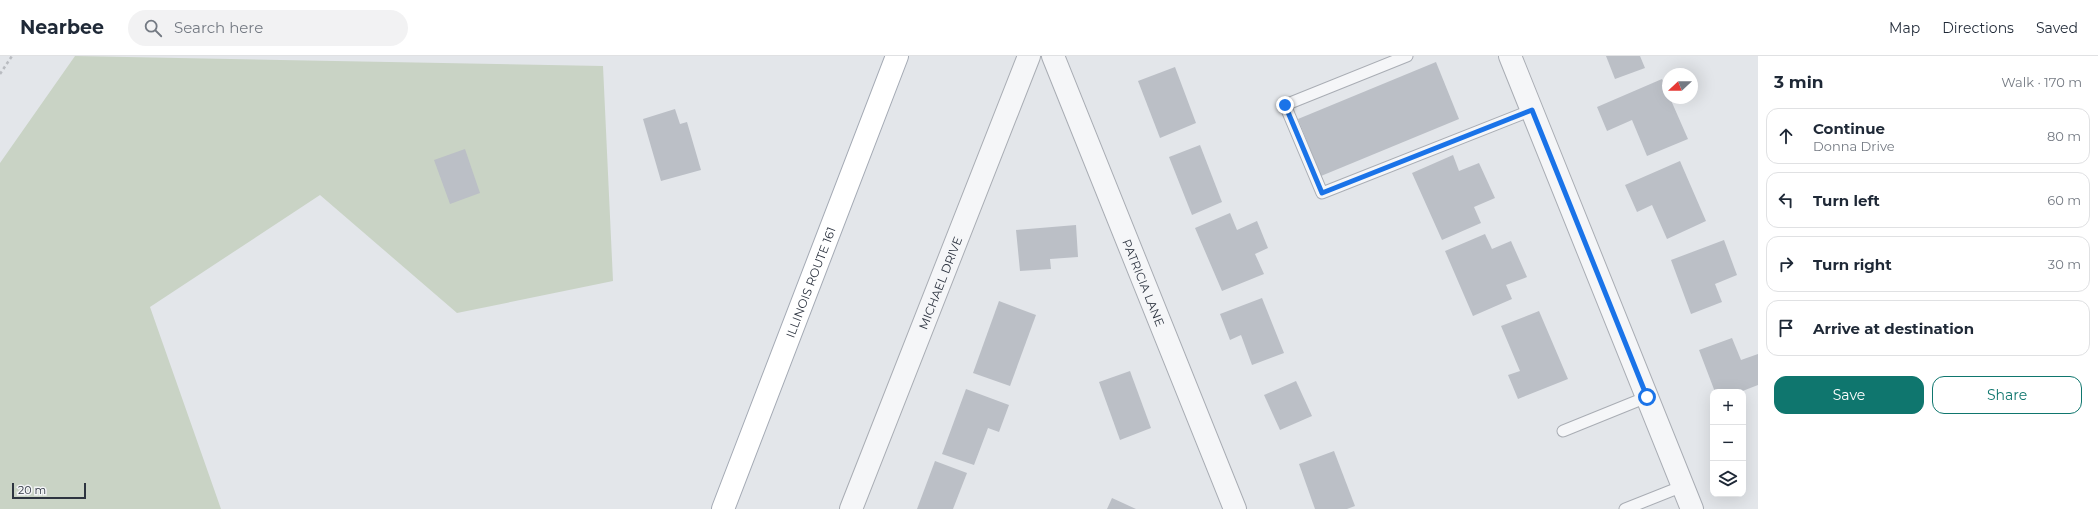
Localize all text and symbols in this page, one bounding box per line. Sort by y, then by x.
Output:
search box [128,10,408,46]
text: Nearbee [20,16,104,39]
icon: search [142,17,164,39]
text: Search here [174,18,263,37]
text: Map [1889,19,1920,37]
text: Directions [1942,19,2014,37]
text: Saved [2036,19,2078,37]
north arrow [1662,68,1698,104]
text: 3 min [1774,72,1824,92]
text: Walk · 170 m [2001,74,2082,90]
route end [1276,96,1294,114]
text: Continue [1813,119,1885,138]
icon: ahead [1775,125,1797,147]
text: 80 m [2047,128,2081,144]
text: Donna Drive [1813,138,1895,154]
icon: left [1775,189,1797,211]
text: Turn left [1813,191,1880,210]
text: 60 m [2047,192,2081,208]
street label: ILLINOIS ROUTE 161 [782,225,838,340]
street label: MICHAEL DRIVE [915,234,965,331]
street label: PATRICIA LANE [1120,237,1168,328]
icon: right [1775,253,1797,275]
text: Turn right [1813,255,1892,274]
text: 30 m [2048,256,2081,272]
icon: arrive [1775,317,1797,339]
text: Arrive at destination [1813,319,1974,338]
button: Save [1774,376,1924,414]
button: Share [1932,376,2082,414]
route start [1638,388,1656,406]
map controls [1710,389,1746,497]
button: + [1710,389,1746,425]
button: − [1710,425,1746,461]
button: layers [1710,461,1746,497]
scale bar [12,481,86,500]
text: 20 m [18,483,46,497]

